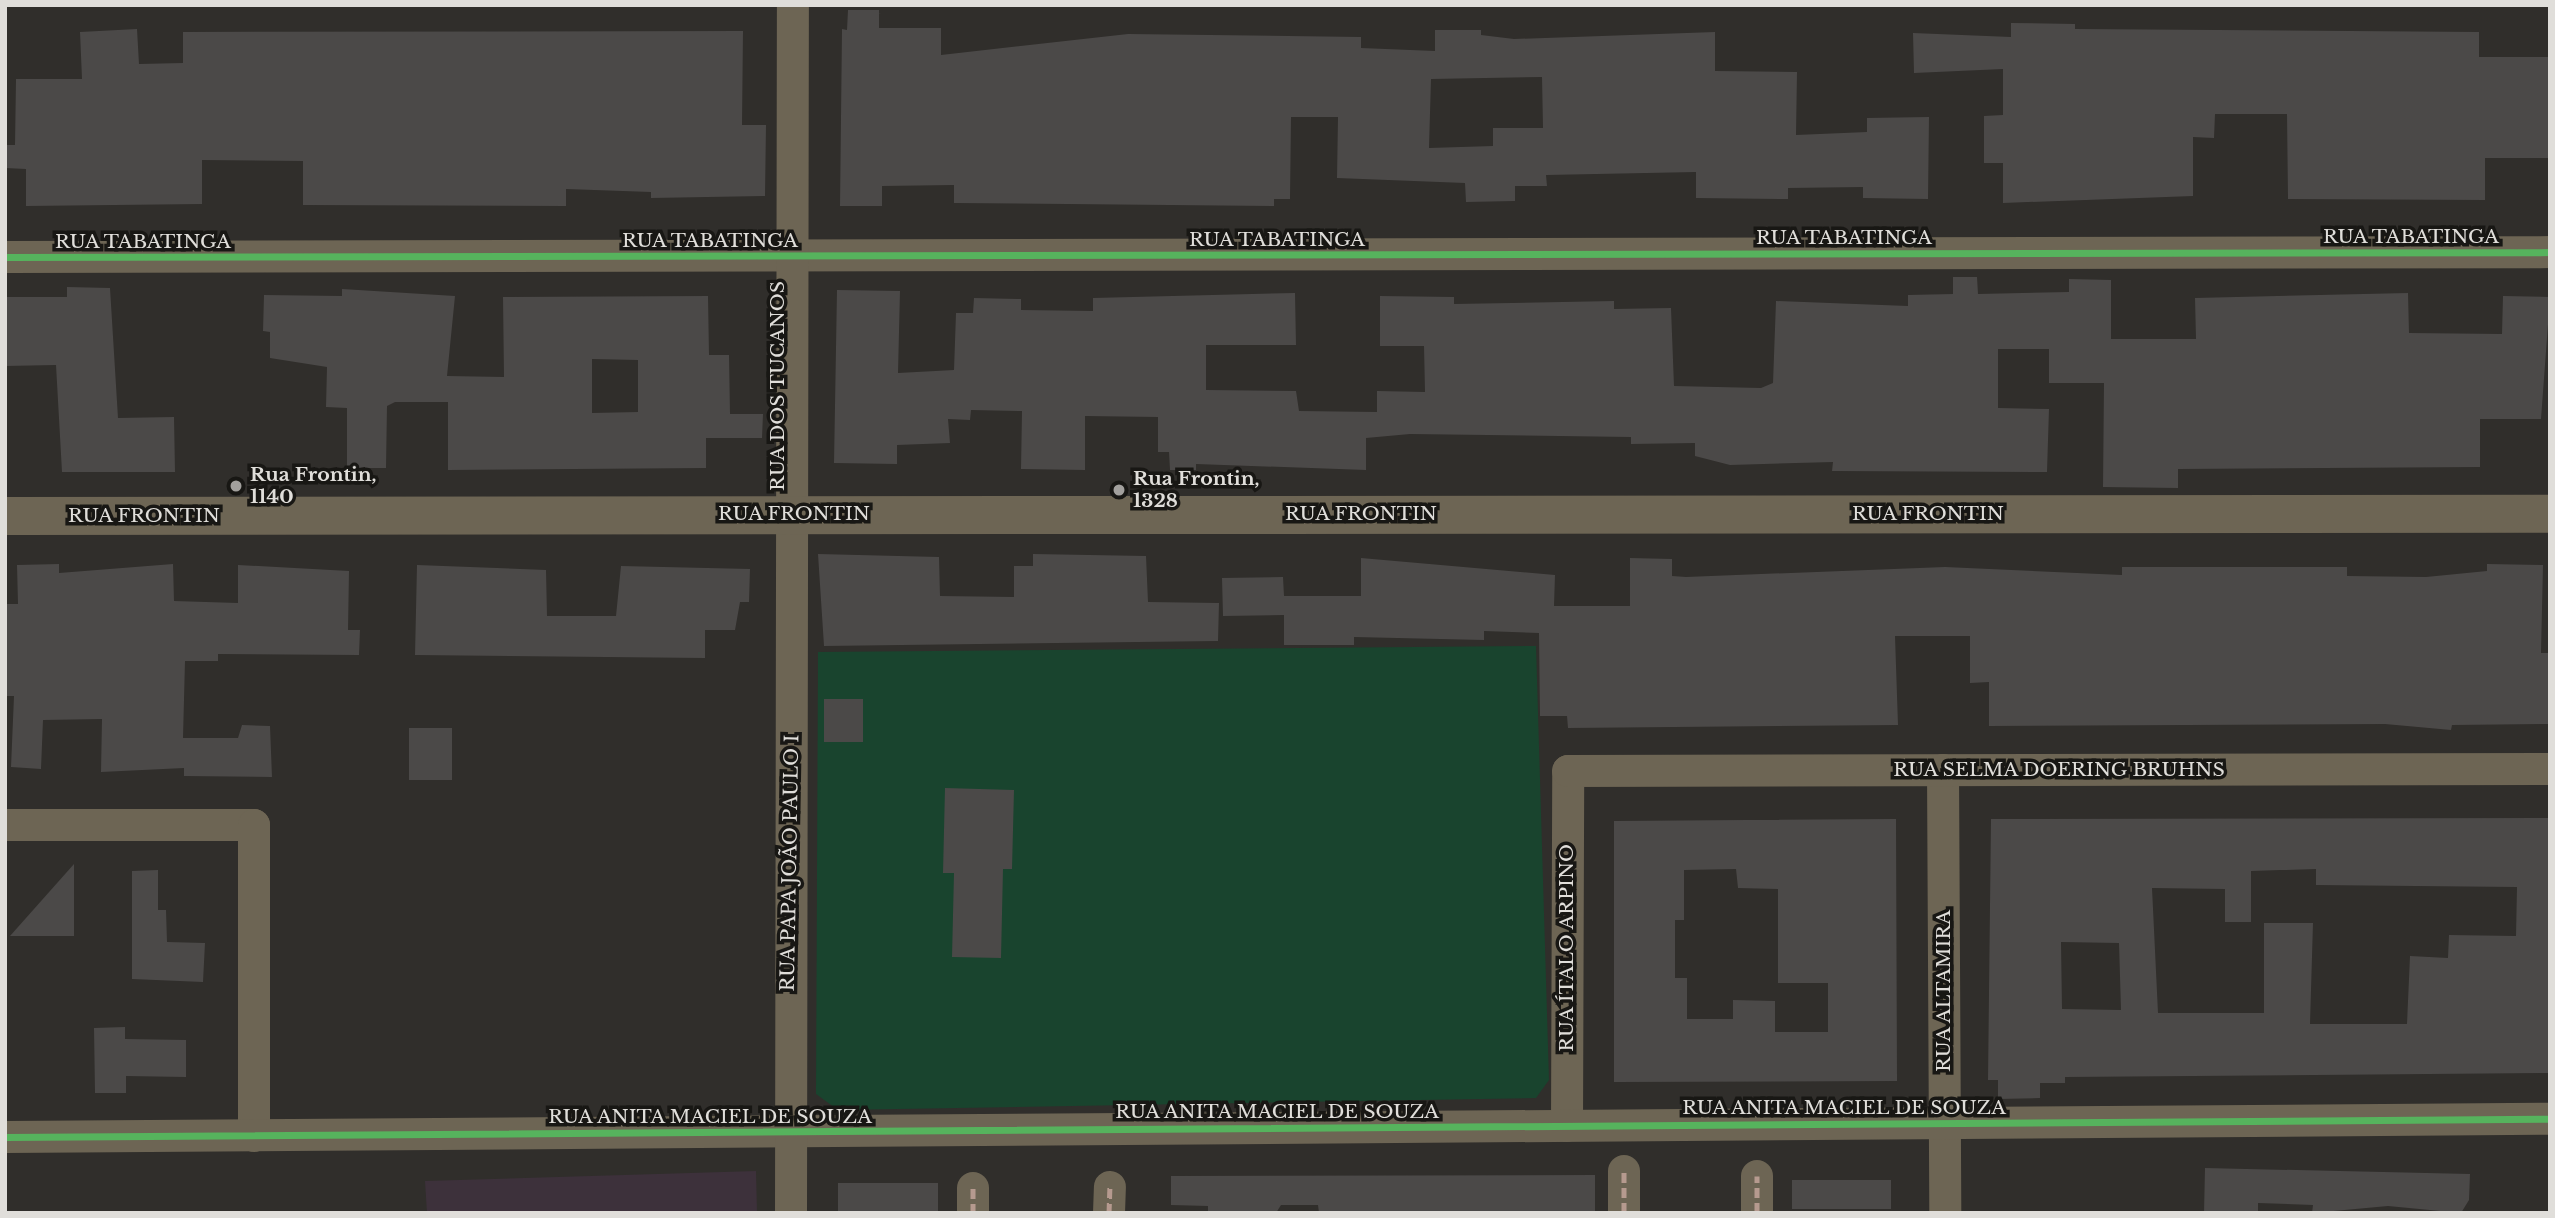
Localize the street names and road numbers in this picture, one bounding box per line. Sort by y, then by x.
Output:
street label: RUA TABATINGA [2322,226,2500,248]
street label: RUA TABATINGA [1755,227,1933,249]
street label: RUA TABATINGA [1188,229,1366,251]
street label: RUA TABATINGA [621,230,799,252]
street label: RUA TABATINGA [54,231,232,253]
street label: RUA DOS TUCANOS [767,280,789,492]
street label: RUA FRONTIN [718,503,870,525]
street label: RUA FRONTIN [1285,503,1437,525]
street label: RUA FRONTIN [1852,503,2004,525]
street label: RUA FRONTIN [68,505,220,527]
street label: RUA PAPA JOÃO PAULO I [776,734,804,992]
street label: RUA SELMA DOERING BRUHNS [1892,759,2226,781]
street label: RUA ÍTALO ARPINO [1556,843,1578,1053]
street label: RUA ALTAMIRA [1933,909,1955,1073]
street label: RUA ANITA MACIEL DE SOUZA [1681,1097,2007,1119]
street label: RUA ANITA MACIEL DE SOUZA [1114,1101,1440,1123]
street label: RUA ANITA MACIEL DE SOUZA [547,1106,873,1128]

